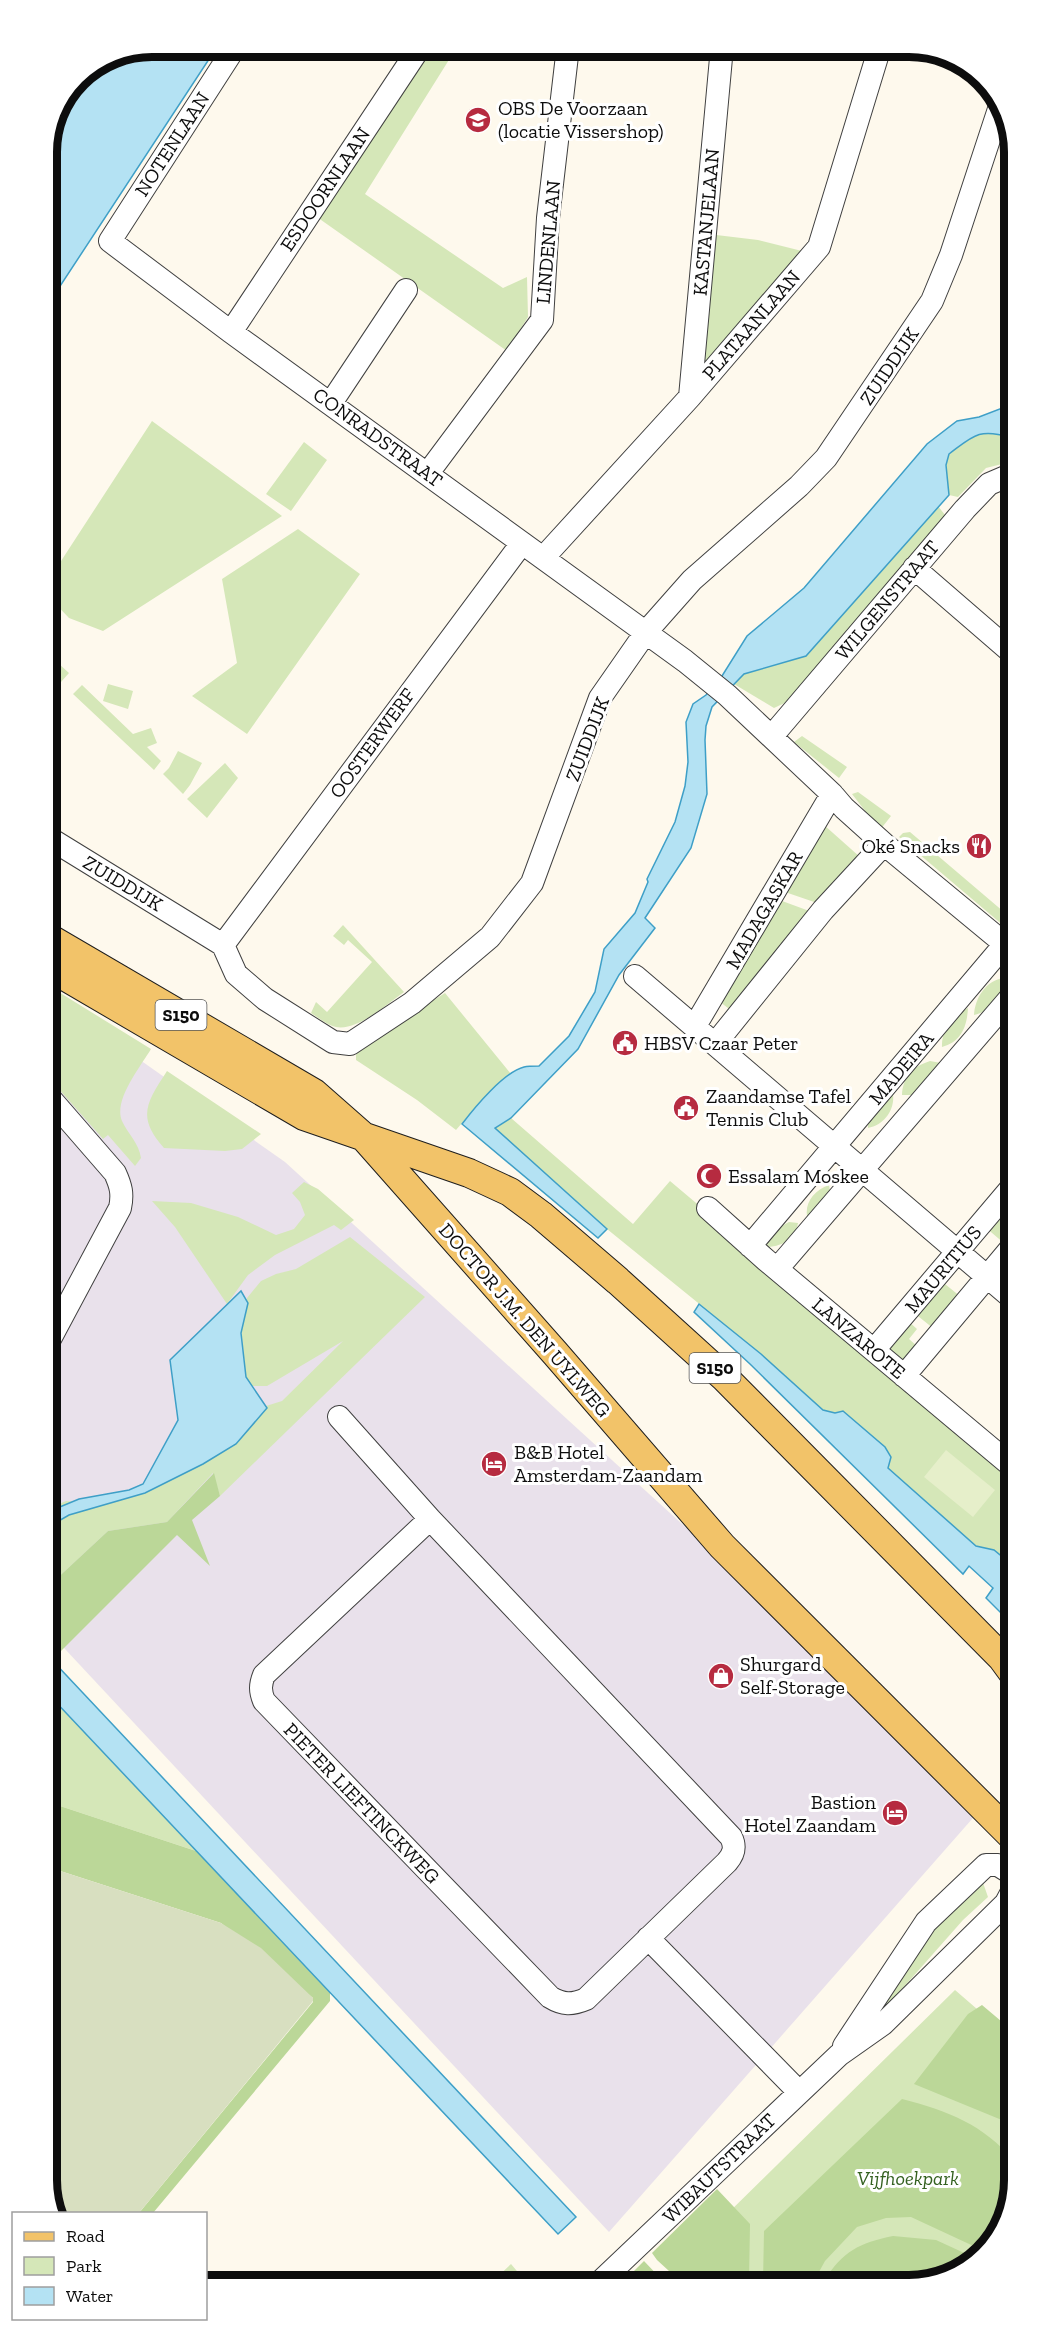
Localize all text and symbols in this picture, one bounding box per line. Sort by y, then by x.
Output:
street label: NOTENLAAN [129,87,215,201]
place label: OBS De Voorzaan (locatie Vissershop) [498,96,663,143]
school or university icon: OBS De Voorzaan (locatie Vissershop) [463,105,493,135]
street label: ESDOORNLAAN [275,122,375,255]
street label: KASTANJELAAN [688,147,724,297]
street label: LINDENLAAN [531,179,565,305]
street label: PLATAANLAAN [697,265,805,385]
street label: ZUIDDIJK [854,322,924,409]
street label: CONRADSTRAAT [309,382,447,492]
street label: WILGENSTRAAT [830,535,944,665]
street label: OOSTERWERF [324,683,420,803]
street label: ZUIDDIJK [560,693,614,785]
restaurant icon: Oké Snacks [964,831,994,861]
place label: Oké Snacks [861,834,960,858]
street label: MADAGASKAR [721,846,808,973]
street label: ZUIDDIJK [79,850,167,916]
road number: S150 [156,1000,207,1030]
street label: MADEIRA [864,1026,939,1109]
public building icon: HBSV Czaar Peter [610,1028,640,1058]
place label: HBSV Czaar Peter [644,1031,798,1055]
place label: Zaandamse Tafel Tennis Club [706,1084,851,1131]
public building icon: Zaandamse Tafel Tennis Club [671,1093,701,1123]
mosque icon: Essalam Moskee [694,1161,724,1191]
place label: Essalam Moskee [728,1164,869,1188]
street label: DOCTOR J.M. DEN UYLWEG [434,1218,616,1422]
street label: MAURITIUS [900,1220,986,1318]
street label: LANZAROTE [808,1292,910,1384]
road number: S150 [690,1353,740,1383]
place label: B&B Hotel Amsterdam-Zaandam [514,1440,703,1487]
hotel icon: B&B Hotel Amsterdam-Zaandam [479,1449,509,1479]
place label: Shurgard Self-Storage [740,1652,845,1699]
shop icon: Shurgard Self-Storage [706,1661,736,1691]
street label: PIETER LIEFTINCKWEG [279,1718,445,1889]
place label: Bastion Hotel Zaandam [744,1790,877,1837]
hotel icon: Bastion Hotel Zaandam [880,1798,910,1828]
street label: WIBAUTSTRAAT [657,2108,781,2228]
park label: Vijfhoekpark [857,2166,959,2190]
legend [12,2212,207,2320]
text: Road [66,2225,105,2247]
text: Park [66,2255,102,2277]
text: Water [66,2285,113,2307]

